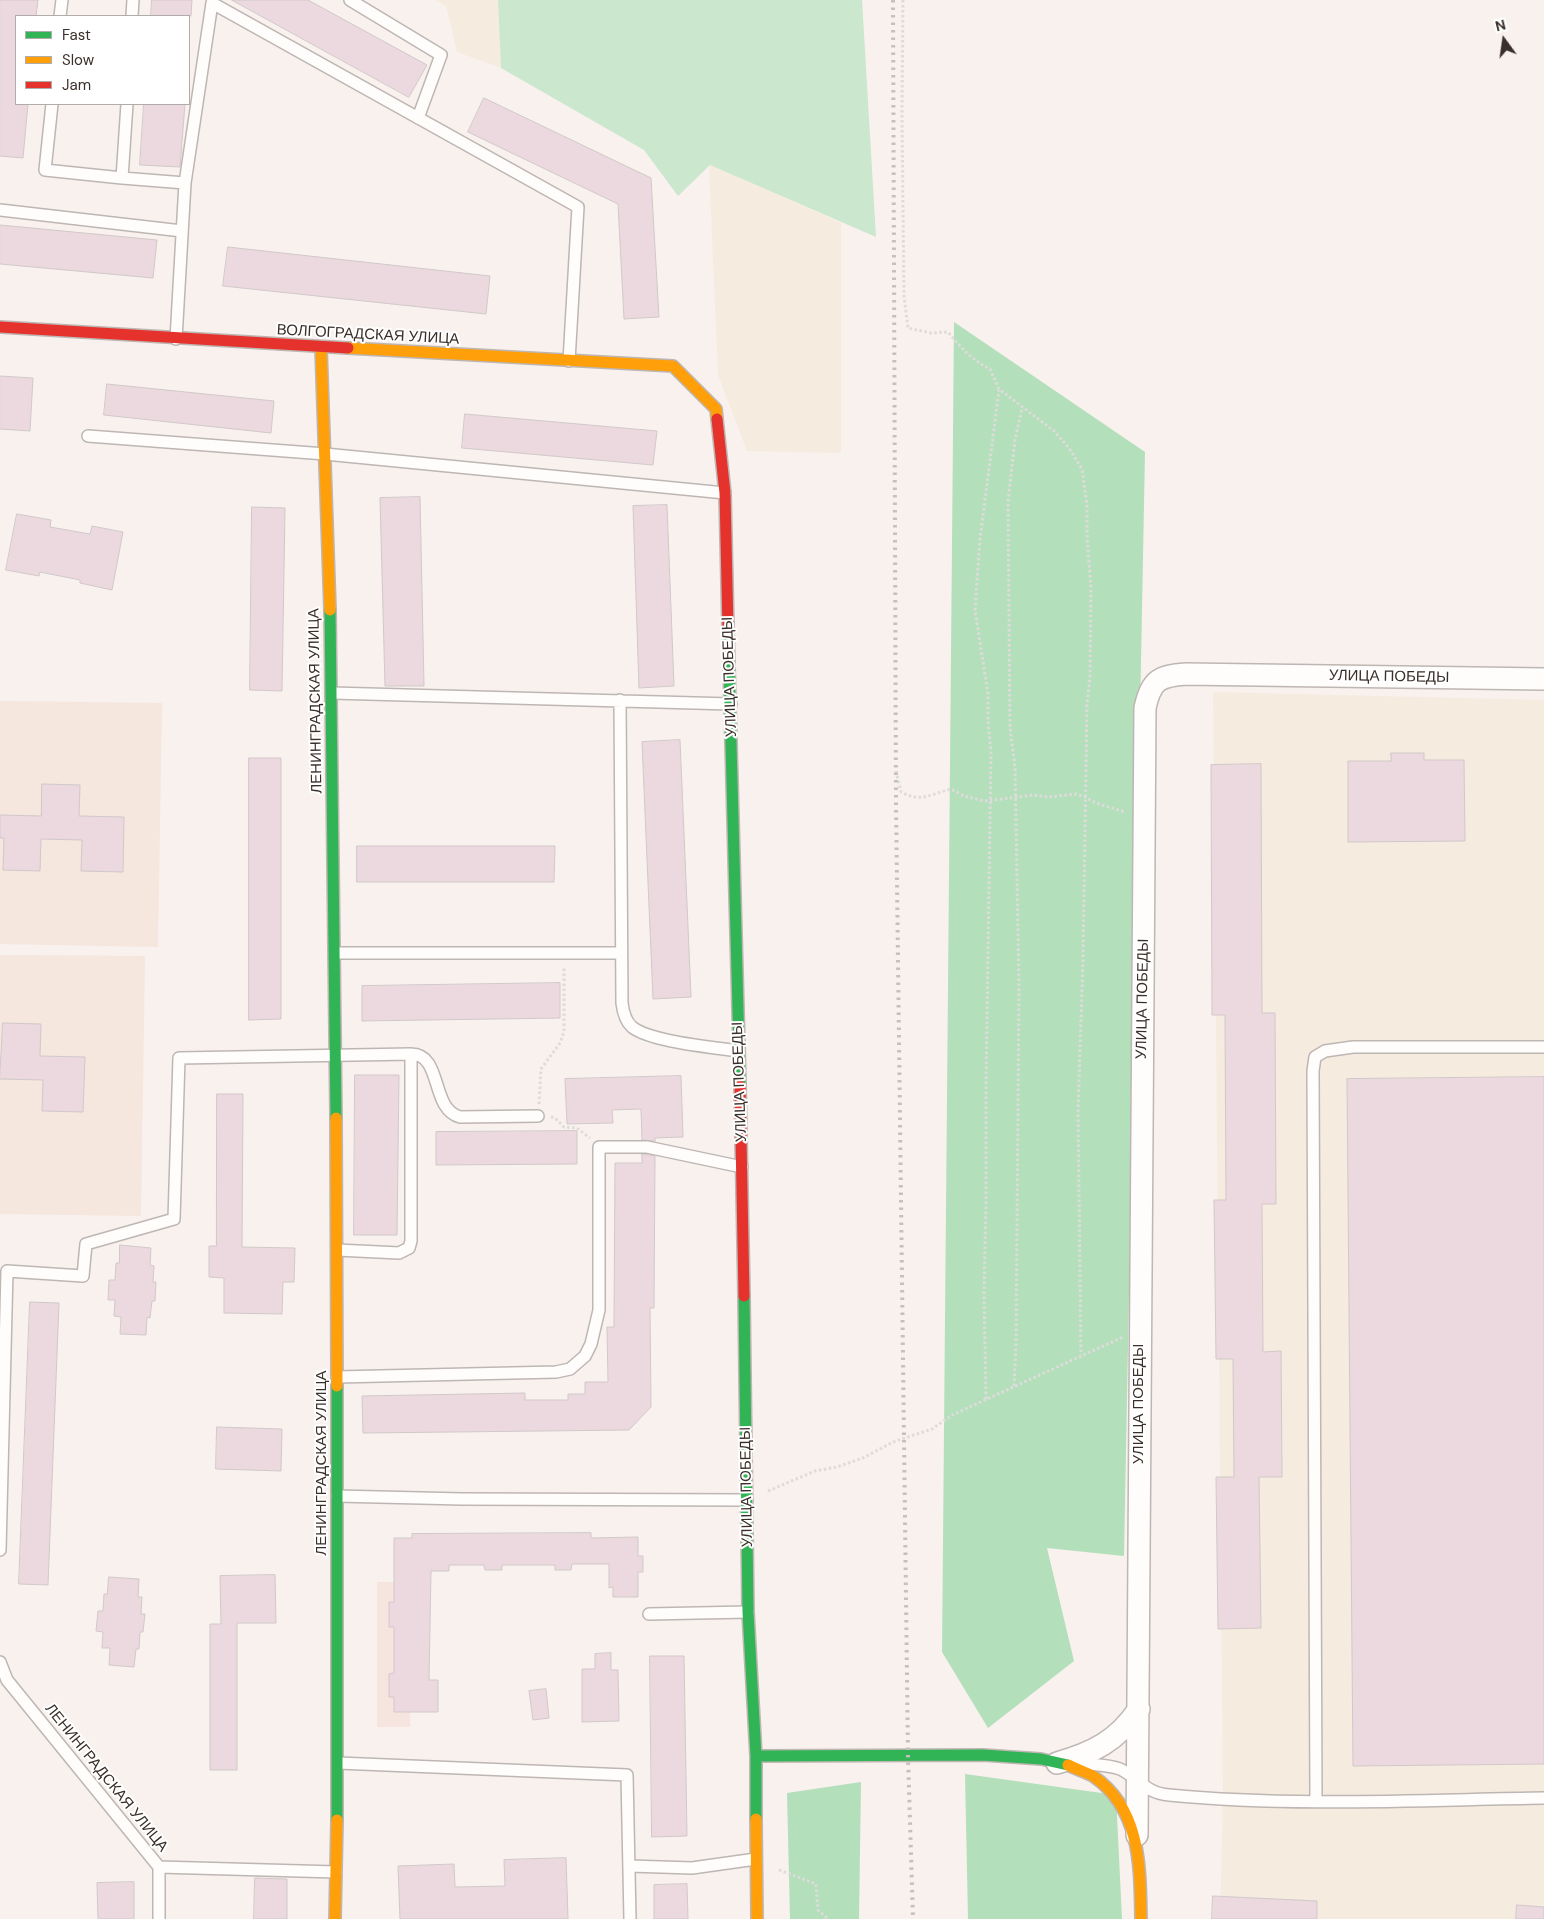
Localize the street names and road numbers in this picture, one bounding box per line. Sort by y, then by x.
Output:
street label: ВОЛГОГРАДСКАЯ УЛИЦА [276,321,460,349]
street label: ЛЕНИНГРАДСКАЯ УЛИЦА [305,608,327,794]
street label: УЛИЦА ПОБЕДЫ [719,616,741,738]
street label: УЛИЦА ПОБЕДЫ [1329,667,1449,687]
street label: УЛИЦА ПОБЕДЫ [1133,939,1153,1059]
street label: УЛИЦА ПОБЕДЫ [729,1021,751,1143]
street label: УЛИЦА ПОБЕДЫ [1130,1344,1148,1464]
street label: ЛЕНИНГРАДСКАЯ УЛИЦА [313,1370,331,1556]
street label: УЛИЦА ПОБЕДЫ [737,1427,757,1547]
street label: ЛЕНИНГРАДСКАЯ УЛИЦА [41,1700,171,1856]

